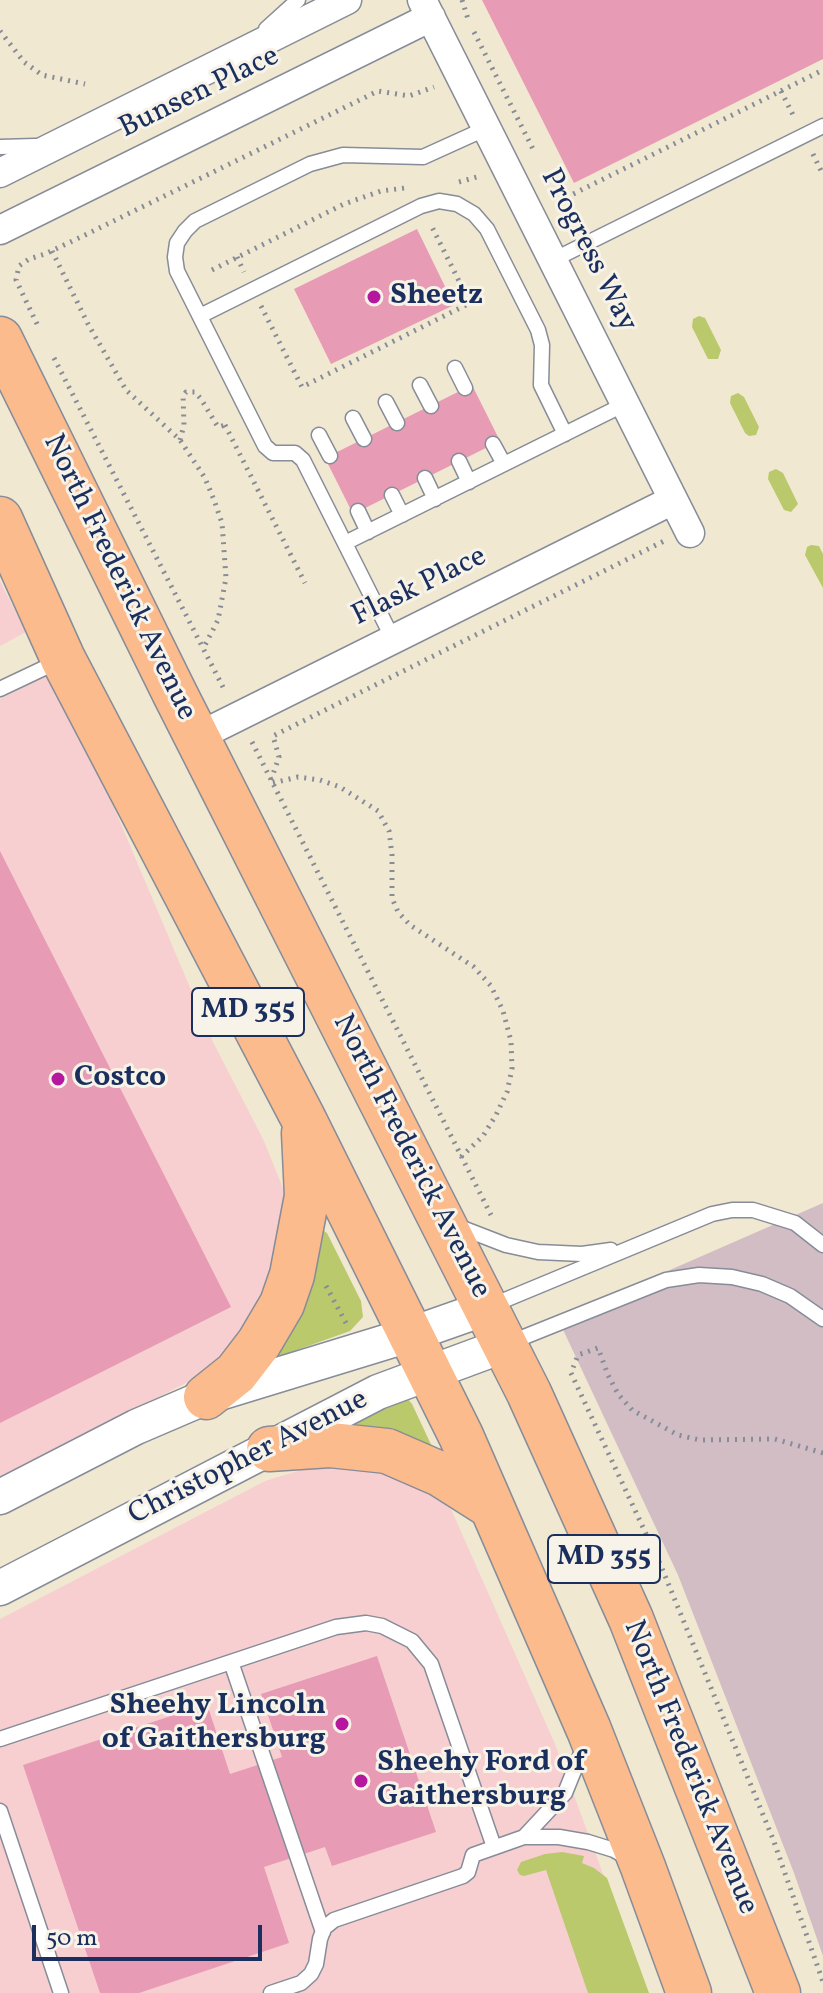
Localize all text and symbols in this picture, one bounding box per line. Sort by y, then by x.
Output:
street label: Bunsen Place [114,40,286,148]
street label: Progress Way [531,164,643,338]
place label: Sheetz [390,279,483,315]
marker: Sheetz [365,288,383,306]
street label: North Frederick Avenue [33,429,203,727]
street label: Flask Place [347,540,493,636]
road number: MD 355 [192,988,304,1036]
street label: North Frederick Avenue [323,1009,497,1305]
place label: Costco [74,1061,166,1097]
marker: Costco [49,1070,67,1088]
street label: Christopher Avenue [123,1383,375,1535]
road number: MD 355 [548,1535,660,1583]
street label: North Frederick Avenue [614,1616,764,1920]
place label: Sheehy Lincoln of Gaithersburg [102,1689,326,1760]
marker: Sheehy Lincoln of Gaithersburg [333,1715,351,1733]
place label: Sheehy Ford of Gaithersburg [377,1746,585,1816]
marker: Sheehy Ford of Gaithersburg [352,1772,370,1790]
scale bar [36,1909,266,1959]
text: 50 m [46,1922,98,1956]

